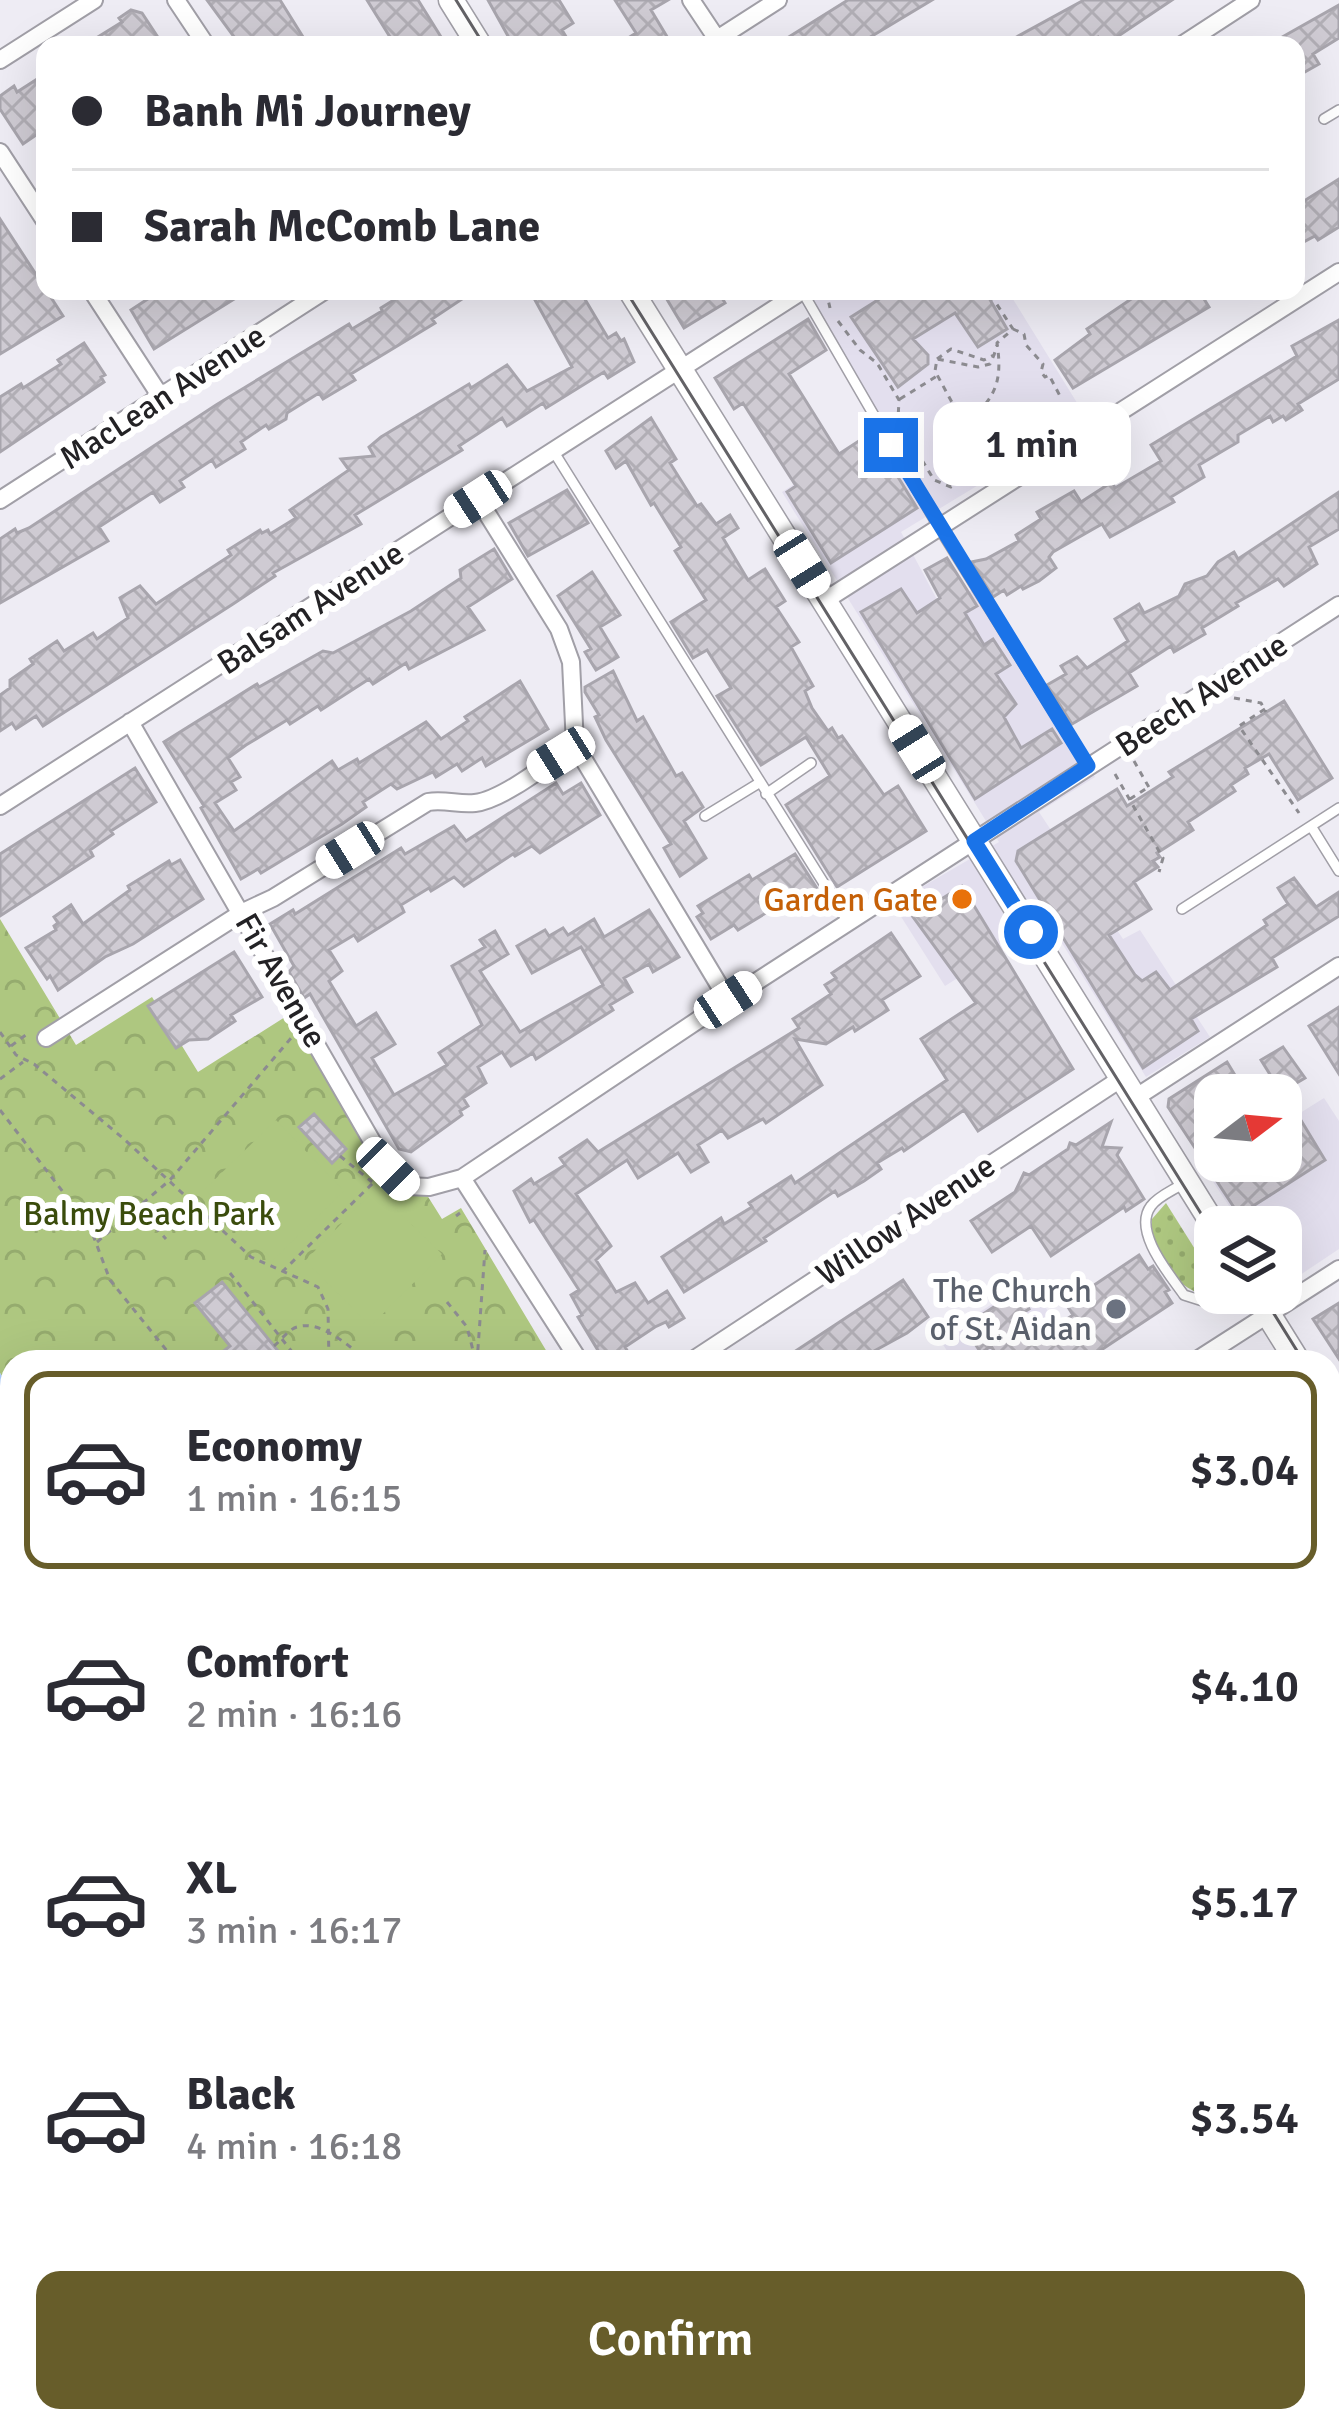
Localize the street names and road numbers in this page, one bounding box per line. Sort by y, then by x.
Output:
street label: MacLean Avenue [52,316,273,479]
street label: Balsam Avenue [210,533,412,684]
street label: Beech Avenue [1108,624,1296,766]
street label: Fir Avenue [226,906,336,1055]
street label: Willow Avenue [809,1145,1003,1295]

